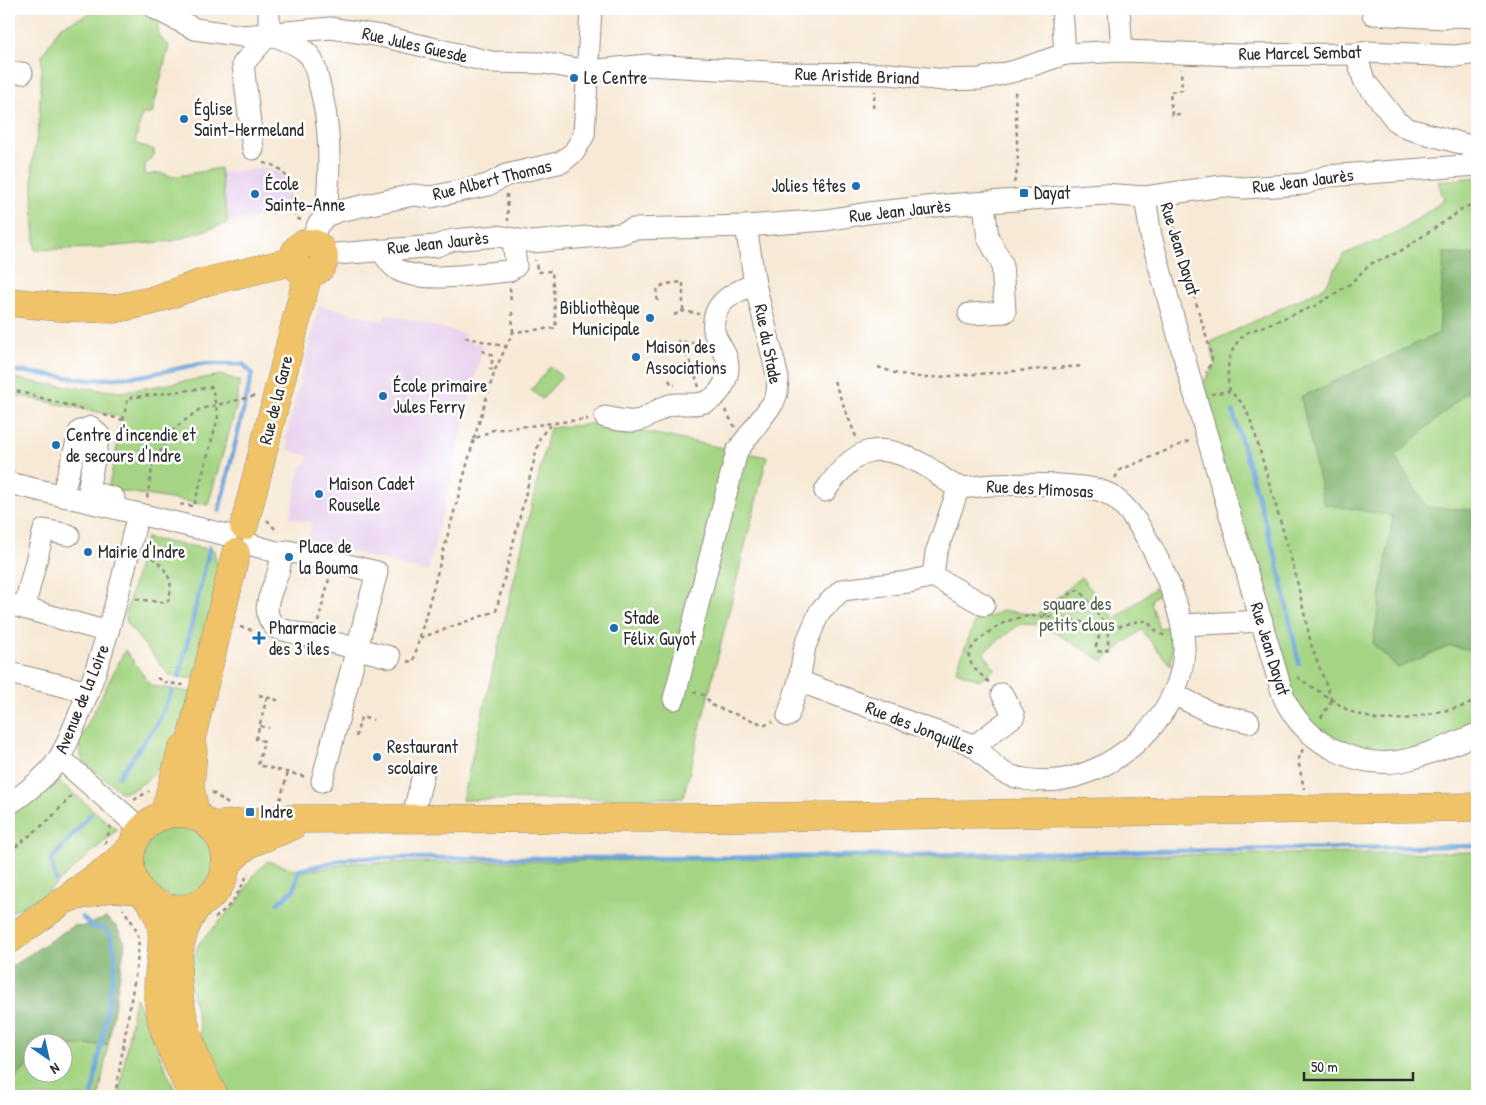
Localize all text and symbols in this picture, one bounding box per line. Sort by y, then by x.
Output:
street label: Rue Jules Guesde [360,20,470,69]
street label: Rue Marcel Sembat [1238,39,1362,66]
street label: Rue Aristide Briand [795,61,920,90]
place label: Le Centre [584,65,647,90]
marker: Le Centre [568,72,580,84]
place label: Église Saint-Hermeland [194,96,304,142]
marker: Église Saint-Hermeland [178,113,190,125]
street label: Rue Albert Thomas [430,153,554,206]
street label: Rue Jean Jaurès [1251,162,1355,199]
place label: École Sainte-Anne [265,171,345,217]
place label: Jolies têtes [771,173,846,198]
marker: Jolies têtes [850,180,862,192]
place label: Dayat [1034,180,1071,205]
marker: Dayat [1018,187,1030,199]
marker: École Sainte-Anne [249,188,261,200]
street label: Rue Jean Jaurès [848,193,952,228]
street label: Rue Jean Dayat [1154,199,1207,299]
street label: Rue Jean Jaurès [386,225,490,260]
place label: Bibliothèque Municipale [560,295,640,341]
street label: Rue du Stade [749,302,788,386]
marker: Bibliothèque Municipale [644,312,656,324]
place label: Maison des Associations [646,334,727,380]
marker: Maison des Associations [630,351,642,363]
street label: Rue de la Gare [252,353,299,447]
place label: École primaire Jules Ferry [393,373,487,419]
marker: École primaire Jules Ferry [377,390,389,402]
place label: Centre d'incendie et de secours d'Indre [66,422,197,468]
marker: Centre d'incendie et de secours d'Indre [50,439,62,451]
place label: Maison Cadet Rouselle [329,471,415,517]
street label: Rue des Mimosas [986,473,1094,504]
marker: Maison Cadet Rouselle [313,488,325,500]
place label: Place de la Bouma [299,534,358,580]
place label: Mairie d'Indre [98,539,186,564]
marker: Mairie d'Indre [82,546,94,558]
marker: Place de la Bouma [283,551,295,563]
park label: square des petits clous [1039,591,1115,637]
street label: Rue Jean Dayat [1244,599,1297,699]
place label: Stade Félix Guyot [623,605,697,651]
place label: Pharmacie des 3 iles [269,615,337,661]
marker: Stade Félix Guyot [608,622,620,634]
marker: Pharmacie des 3 iles [253,632,265,644]
street label: Avenue de la Loire [48,640,115,757]
street label: Rue des Jonquilles [862,694,978,761]
place label: Restaurant scolaire [387,734,459,780]
marker: Restaurant scolaire [371,751,383,763]
place label: Indre [260,799,293,824]
marker: Indre [244,806,256,818]
north arrow [22,1032,72,1082]
scale bar [1304,1050,1412,1082]
text: 50 m [1311,1056,1338,1077]
text: N [47,1059,64,1079]

